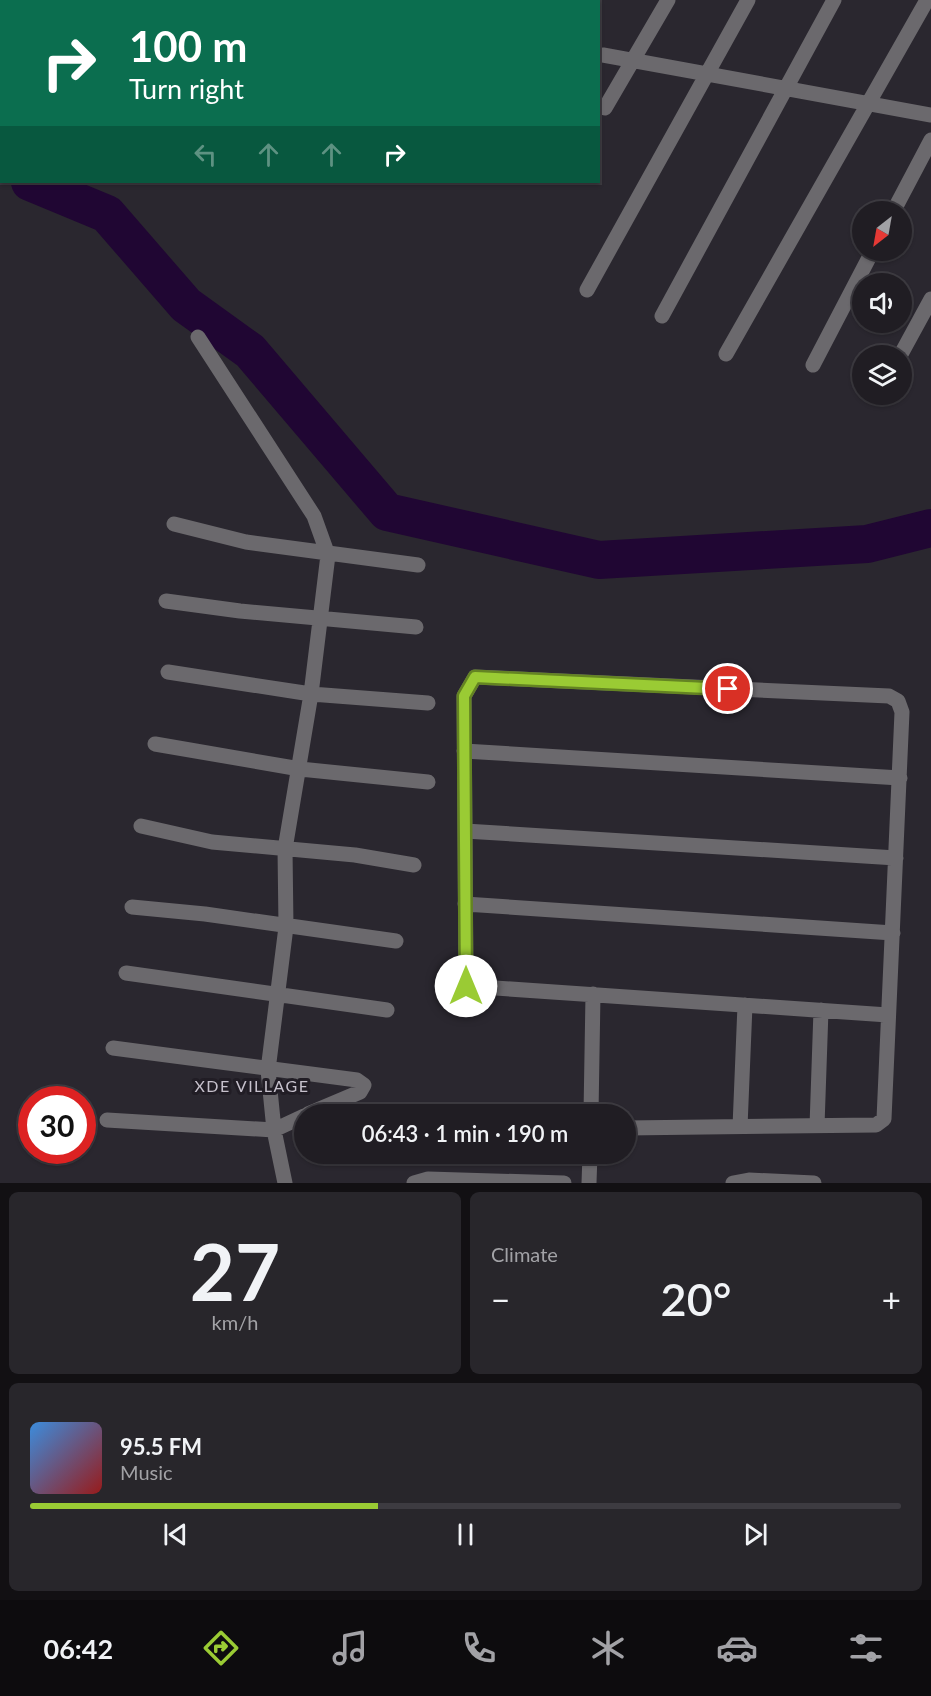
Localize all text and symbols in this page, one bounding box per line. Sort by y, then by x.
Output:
text: 100 m [129,21,247,71]
icon: right [30,24,108,102]
text: Turn right [129,72,244,105]
icon: left [189,138,222,171]
icon: ahead [252,138,285,171]
icon: ahead [315,138,348,171]
icon: right [378,138,411,171]
north arrow [852,201,912,261]
map controls [852,201,912,405]
button: sound [852,273,912,333]
button: layers [852,345,912,405]
pin [702,663,753,714]
icon: arrive [711,672,744,705]
position arrow [434,954,498,1018]
district label: XDE VILLAGE [194,1076,310,1095]
speed limit sign: 30 [18,1086,96,1164]
text: 06:43 · 1 min · 190 m [362,1120,568,1147]
text: 27 [190,1224,280,1318]
text: Climate [491,1242,558,1266]
text: 20° [661,1272,731,1326]
text: − [491,1279,510,1319]
text: + [882,1279,901,1319]
text: km/h [212,1310,258,1334]
text: 95.5 FM [120,1433,202,1460]
text: Music [120,1460,173,1484]
icon: previous [159,1518,192,1551]
icon: pause [449,1518,482,1551]
icon: next [739,1518,772,1551]
icon: directions [200,1627,242,1669]
icon: music [329,1627,371,1669]
icon: phone [458,1627,500,1669]
icon: climate [587,1627,629,1669]
icon: car [716,1627,758,1669]
icon: filters [845,1627,887,1669]
text: 06:42 [44,1632,113,1665]

